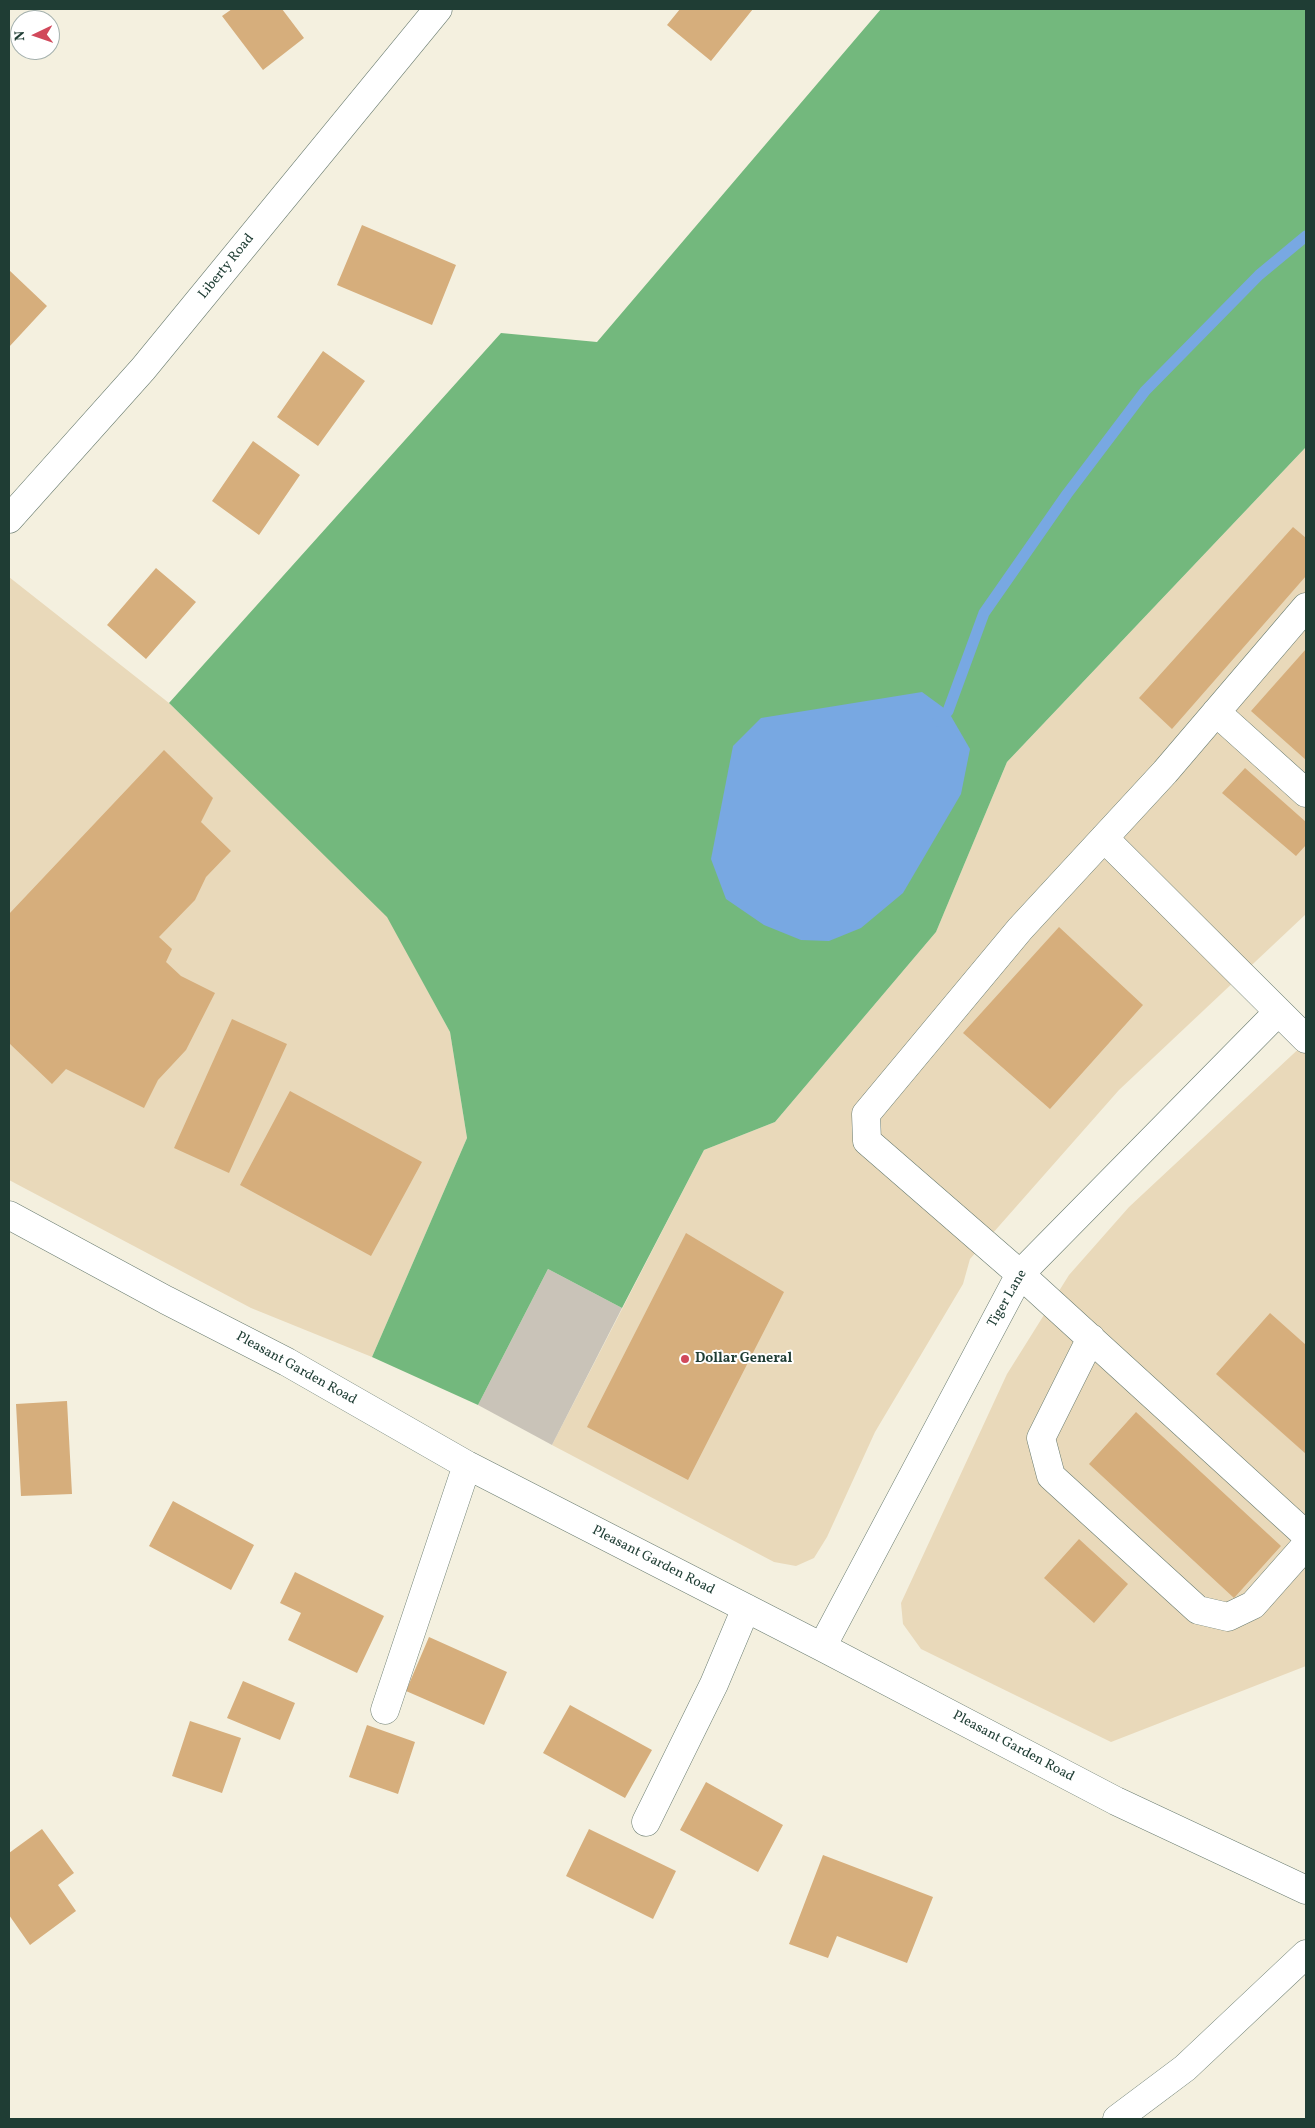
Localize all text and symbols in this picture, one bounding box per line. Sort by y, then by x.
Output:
north arrow [10,10,60,60]
text: N [11,30,30,41]
street label: Liberty Road [196,231,258,303]
street label: Tiger Lane [985,1267,1031,1331]
street label: Pleasant Garden Road [233,1329,359,1409]
place label: Dollar General [695,1351,792,1367]
marker: Dollar General [679,1353,691,1365]
street label: Pleasant Garden Road [589,1523,717,1599]
street label: Pleasant Garden Road [949,1708,1077,1786]

